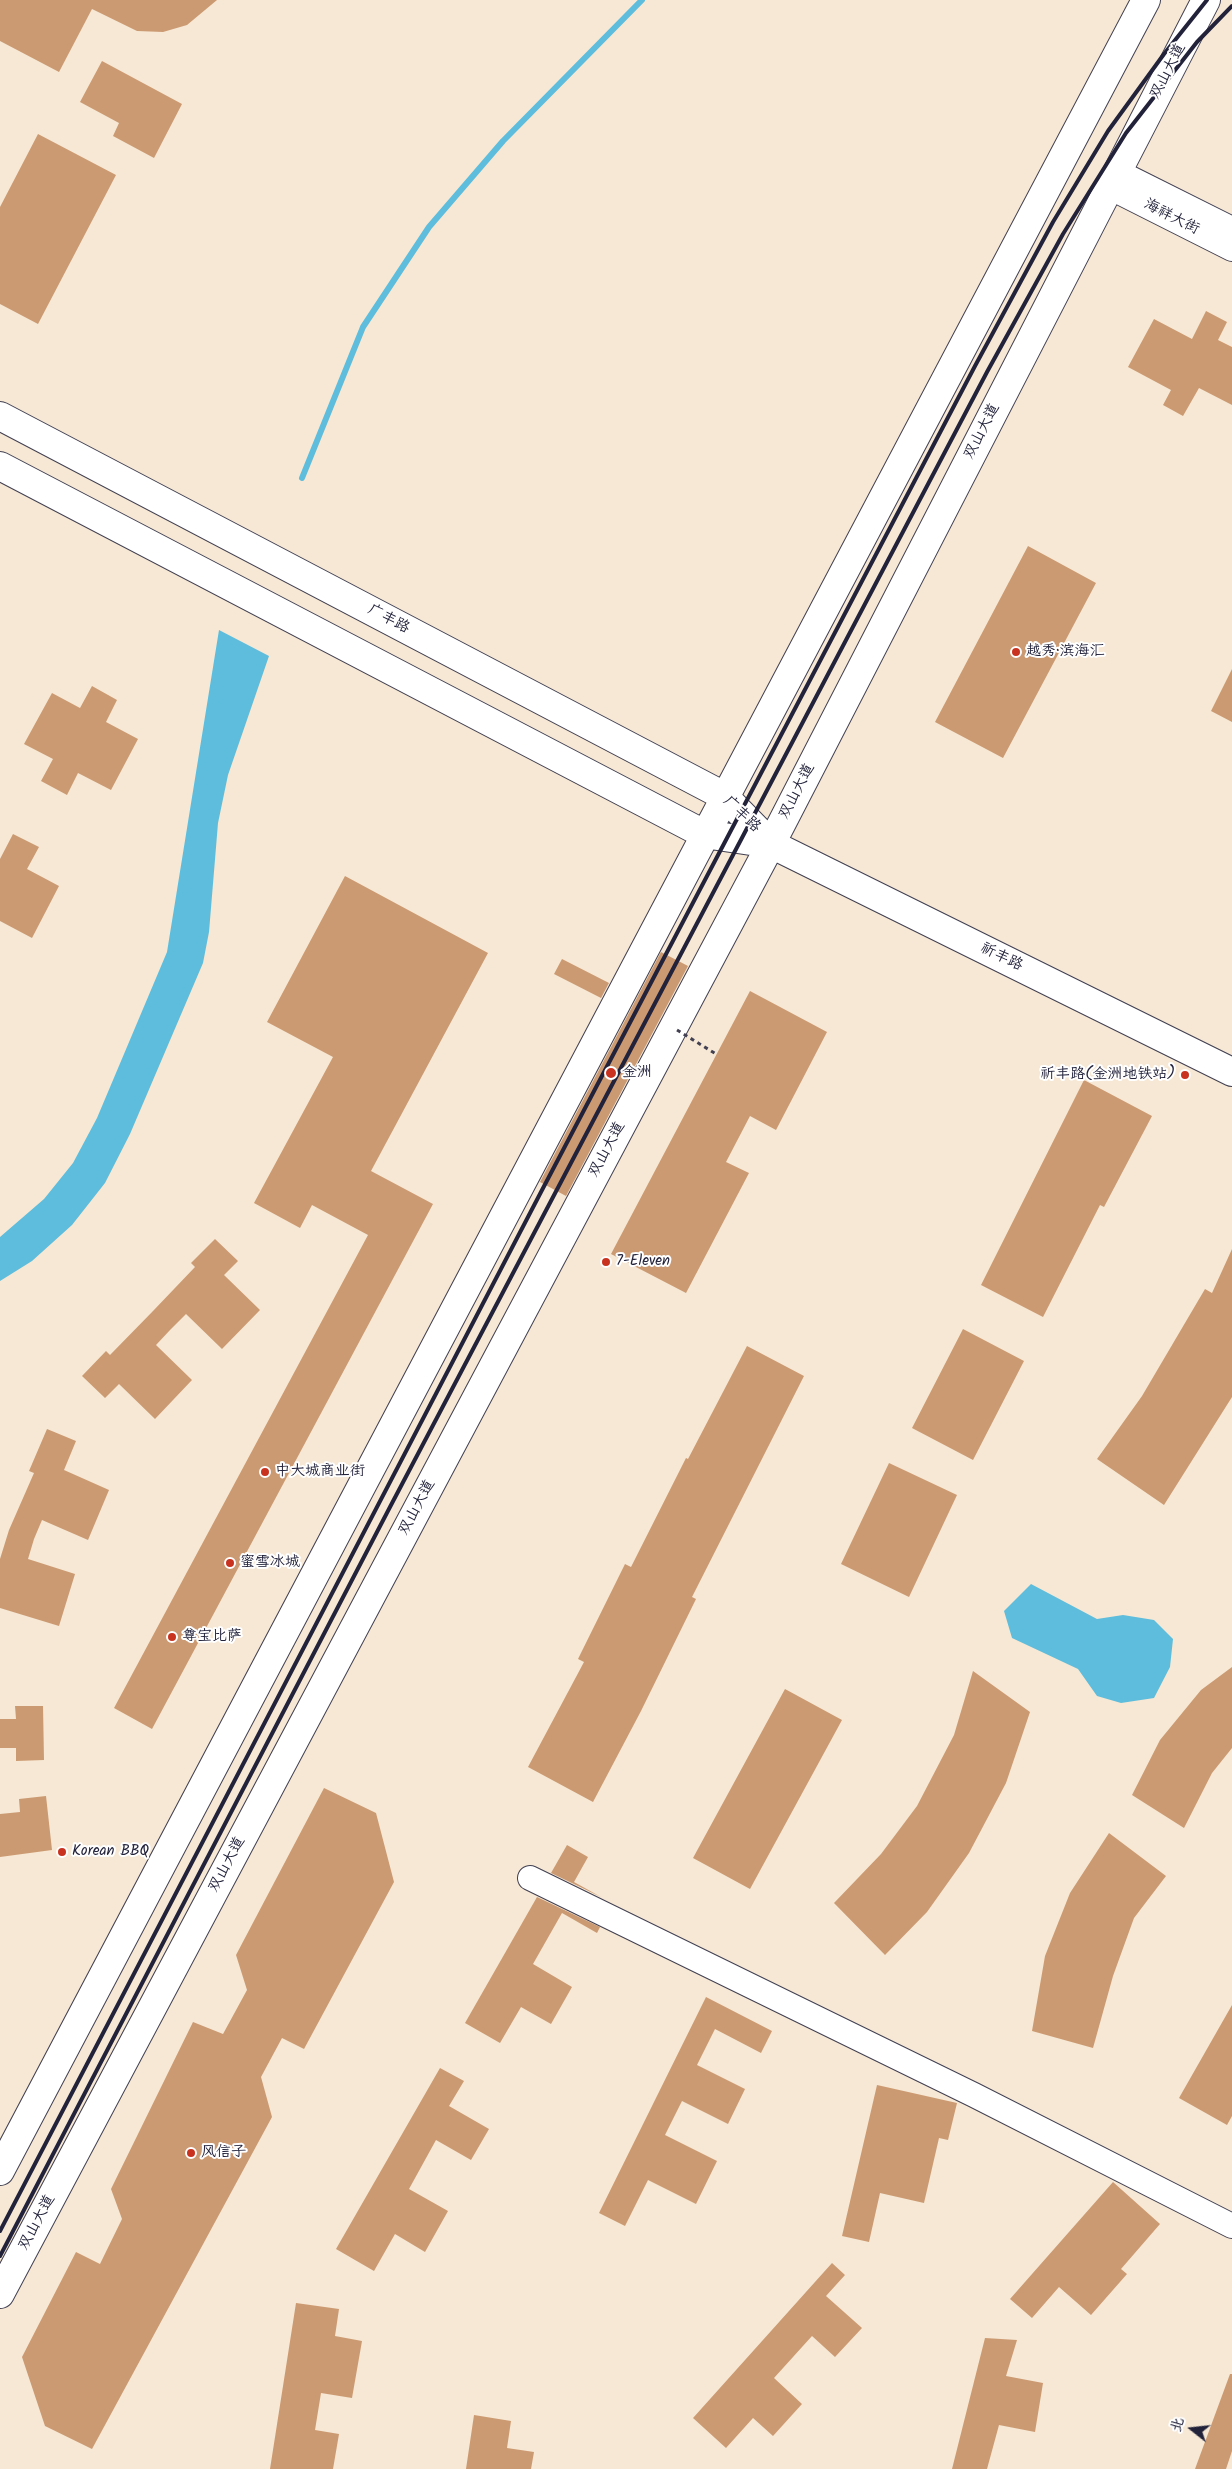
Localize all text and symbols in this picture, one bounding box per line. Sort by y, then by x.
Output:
street label: 双山大道 [1147,41,1191,103]
street label: 海祥大街 [1140,196,1202,240]
street label: 双山大道 [961,401,1005,463]
street label: 广丰路 [364,601,412,639]
place label: 越秀·滨海汇 [1026,643,1105,661]
marker: 越秀·滨海汇 [1010,646,1022,658]
street label: 双山大道 [776,761,820,823]
street label: 广丰路 [719,793,763,837]
street label: 祈丰路 [977,940,1025,976]
place label: 金洲 [622,1064,652,1082]
marker: 金洲 [604,1066,618,1080]
place label: 祈丰路(金洲地铁站) [1040,1066,1175,1084]
marker: 祈丰路(金洲地铁站) [1179,1069,1191,1081]
street label: 双山大道 [586,1119,630,1181]
place label: 7-Eleven [616,1253,670,1271]
marker: 7-Eleven [600,1256,612,1268]
place label: 中大城商业街 [275,1463,365,1481]
marker: 中大城商业街 [259,1466,271,1478]
street label: 双山大道 [396,1477,440,1539]
place label: 蜜雪冰城 [240,1554,300,1572]
marker: 蜜雪冰城 [224,1557,236,1569]
place label: 尊宝比萨 [182,1628,242,1646]
marker: 尊宝比萨 [166,1631,178,1643]
street label: 双山大道 [206,1834,250,1896]
place label: Korean BBQ [72,1843,149,1861]
marker: Korean BBQ [56,1846,68,1858]
place label: 风信子 [201,2144,246,2162]
marker: 风信子 [185,2147,197,2159]
street label: 双山大道 [16,2192,60,2254]
north arrow [1167,2404,1217,2454]
text: 北 [1165,2415,1190,2435]

